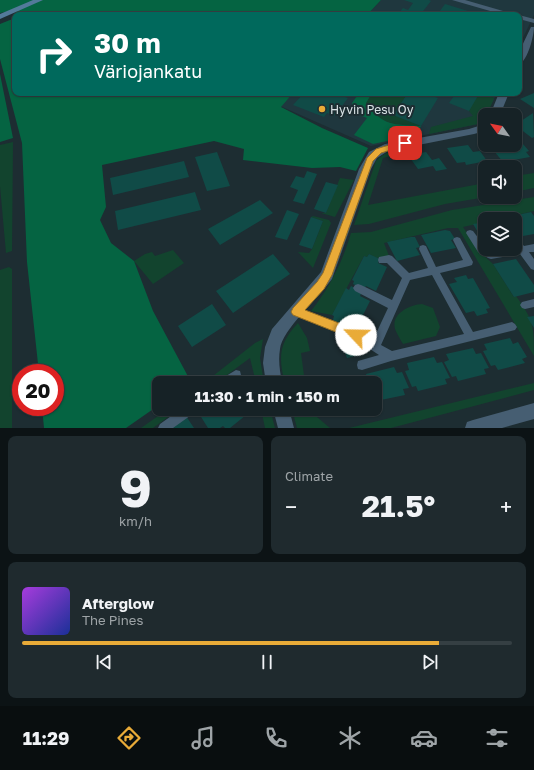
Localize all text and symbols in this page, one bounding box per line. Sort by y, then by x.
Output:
text: 30 m [94,26,161,59]
icon: right [28,28,80,80]
text: Väriojankatu [94,60,202,82]
place label: Hyvin Pesu Oy [330,102,414,117]
marker: Hyvin Pesu Oy [317,104,327,114]
north arrow [478,108,522,152]
map controls [478,108,522,256]
pin [388,126,422,160]
icon: arrive [394,132,416,154]
button: sound [478,160,522,204]
button: layers [478,212,522,256]
position arrow [335,314,377,356]
speed limit sign: 20 [12,364,64,416]
text: 11:30 · 1 min · 150 m [194,387,340,405]
text: 9 [119,456,152,518]
text: Climate [285,468,333,484]
text: 21.5° [362,488,435,524]
text: − [285,493,297,520]
text: + [500,493,512,520]
text: km/h [119,513,152,529]
text: Afterglow [82,594,154,612]
text: The Pines [82,612,143,628]
icon: previous [93,651,115,673]
icon: pause [256,651,278,673]
icon: next [419,651,441,673]
icon: directions [115,724,143,752]
icon: music [189,724,217,752]
icon: phone [262,724,290,752]
icon: climate [336,724,364,752]
icon: car [410,724,438,752]
icon: filters [483,724,511,752]
text: 11:29 [23,727,70,749]

